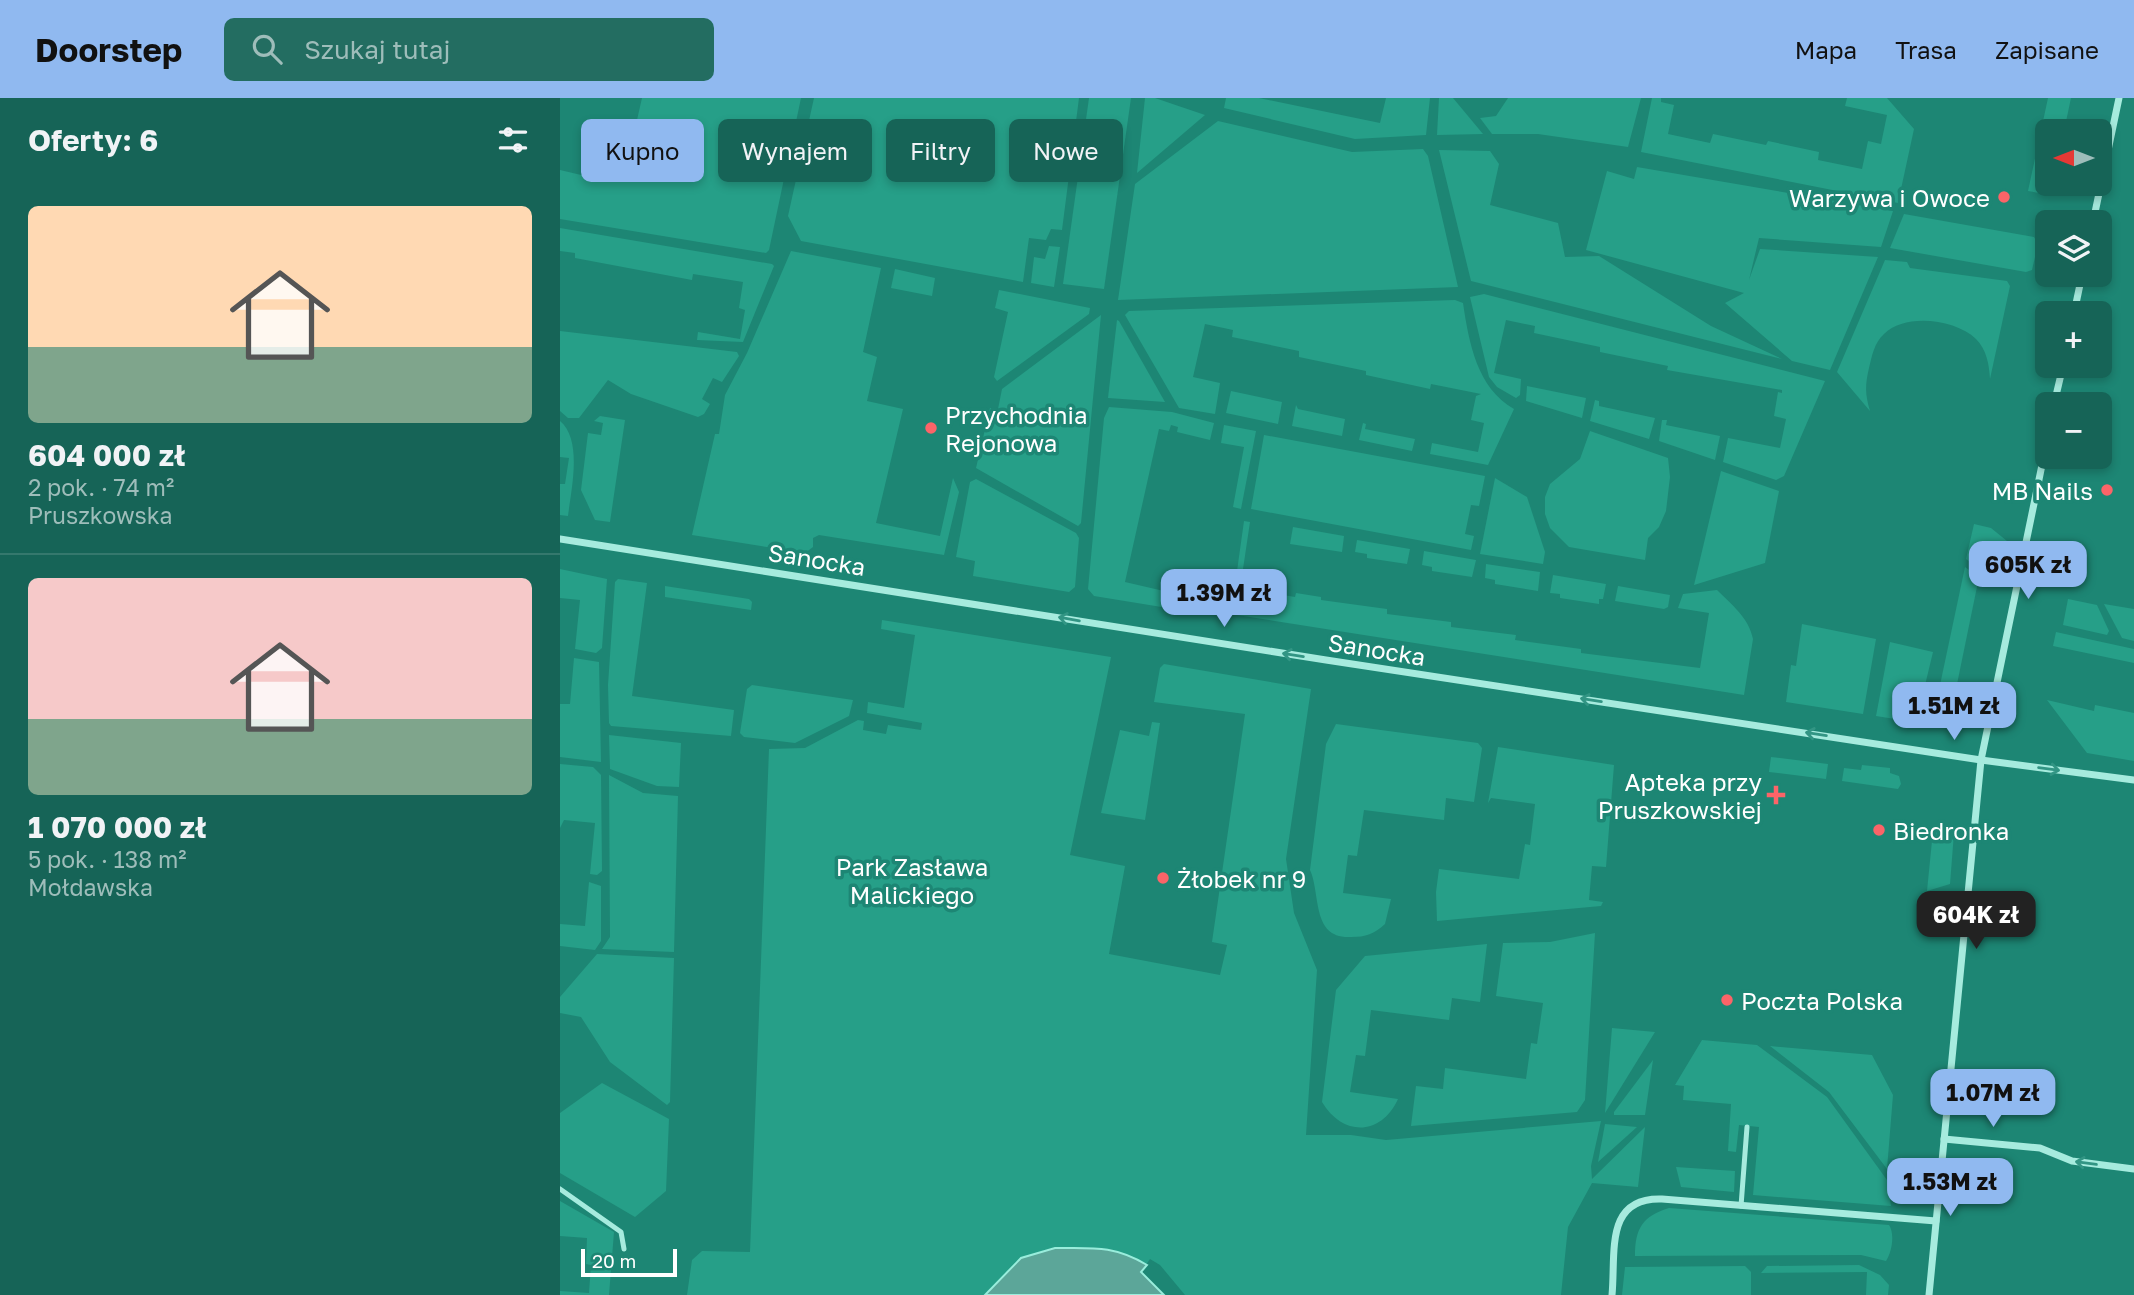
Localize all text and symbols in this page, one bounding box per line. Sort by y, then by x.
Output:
search box [224,18,714,81]
text: Doorstep [35,30,182,69]
icon: search [248,30,286,68]
text: Szukaj tutaj [304,34,451,65]
text: Mapa [1795,35,1857,64]
text: Trasa [1895,35,1957,64]
text: Zapisane [1995,35,2099,64]
chip: Kupno [581,119,704,182]
chip: Wynajem [718,119,872,182]
chip: Filtry [886,119,995,182]
chip: Nowe [1009,119,1123,182]
north arrow [2035,119,2112,196]
map controls [2035,119,2112,469]
icon: filters [494,121,532,159]
text: Oferty: 6 [28,122,158,158]
place label: Warzywa i Owoce [1789,183,1990,212]
marker: Warzywa i Owoce [1996,189,2012,205]
button: layers [2035,210,2112,287]
icon: home [217,252,343,378]
button: + [2035,301,2112,378]
button: − [2035,392,2112,469]
place label: Przychodnia Rejonowa [945,400,1088,457]
marker: Przychodnia Rejonowa [923,420,939,436]
text: 604 000 zł [28,437,185,473]
text: 2 pok. · 74 m² [28,473,174,501]
place label: MB Nails [1992,476,2093,505]
marker: MB Nails [2099,482,2115,498]
text: Pruszkowska [28,501,173,529]
street label: Sanocka [766,537,868,581]
pin: 605K zł [1963,542,2093,601]
text: 605K zł [1985,550,2071,578]
pin: 1.39M zł [1152,570,1296,629]
text: 1.39M zł [1177,578,1271,606]
one-way arrow [1058,612,1081,625]
icon: home [217,624,343,750]
street label: Sanocka [1326,627,1428,671]
one-way arrow [1282,648,1305,661]
pin: 1.51M zł [1882,682,2026,742]
text: 1.51M zł [1908,691,2000,719]
one-way arrow [1580,693,1603,706]
one-way arrow [1805,727,1828,740]
one-way arrow [2037,763,2060,776]
place label: Apteka przy Pruszkowskiej [1598,767,1762,824]
marker: Apteka przy Pruszkowskiej [1768,787,1784,803]
text: 1 070 000 zł [28,809,206,845]
place label: Biedronka [1893,816,2009,845]
marker: Biedronka [1871,822,1887,838]
text: 5 pok. · 138 m² [28,845,187,873]
park label: Park Zasława Malickiego [836,852,988,909]
place label: Żłobek nr 9 [1177,864,1306,893]
marker: Żłobek nr 9 [1155,870,1171,886]
text: Mołdawska [28,873,153,901]
pin: 604K zł [1911,892,2041,951]
text: 604K zł [1933,900,2019,928]
place label: Poczta Polska [1741,986,1903,1015]
marker: Poczta Polska [1719,992,1735,1008]
pin: 1.07M zł [1921,1070,2065,1129]
text: 1.07M zł [1946,1078,2040,1106]
one-way arrow [2075,1156,2098,1169]
pin: 1.53M zł [1878,1158,2022,1218]
text: 1.53M zł [1903,1167,1997,1195]
scale bar [581,1246,677,1278]
text: 20 m [592,1249,636,1272]

